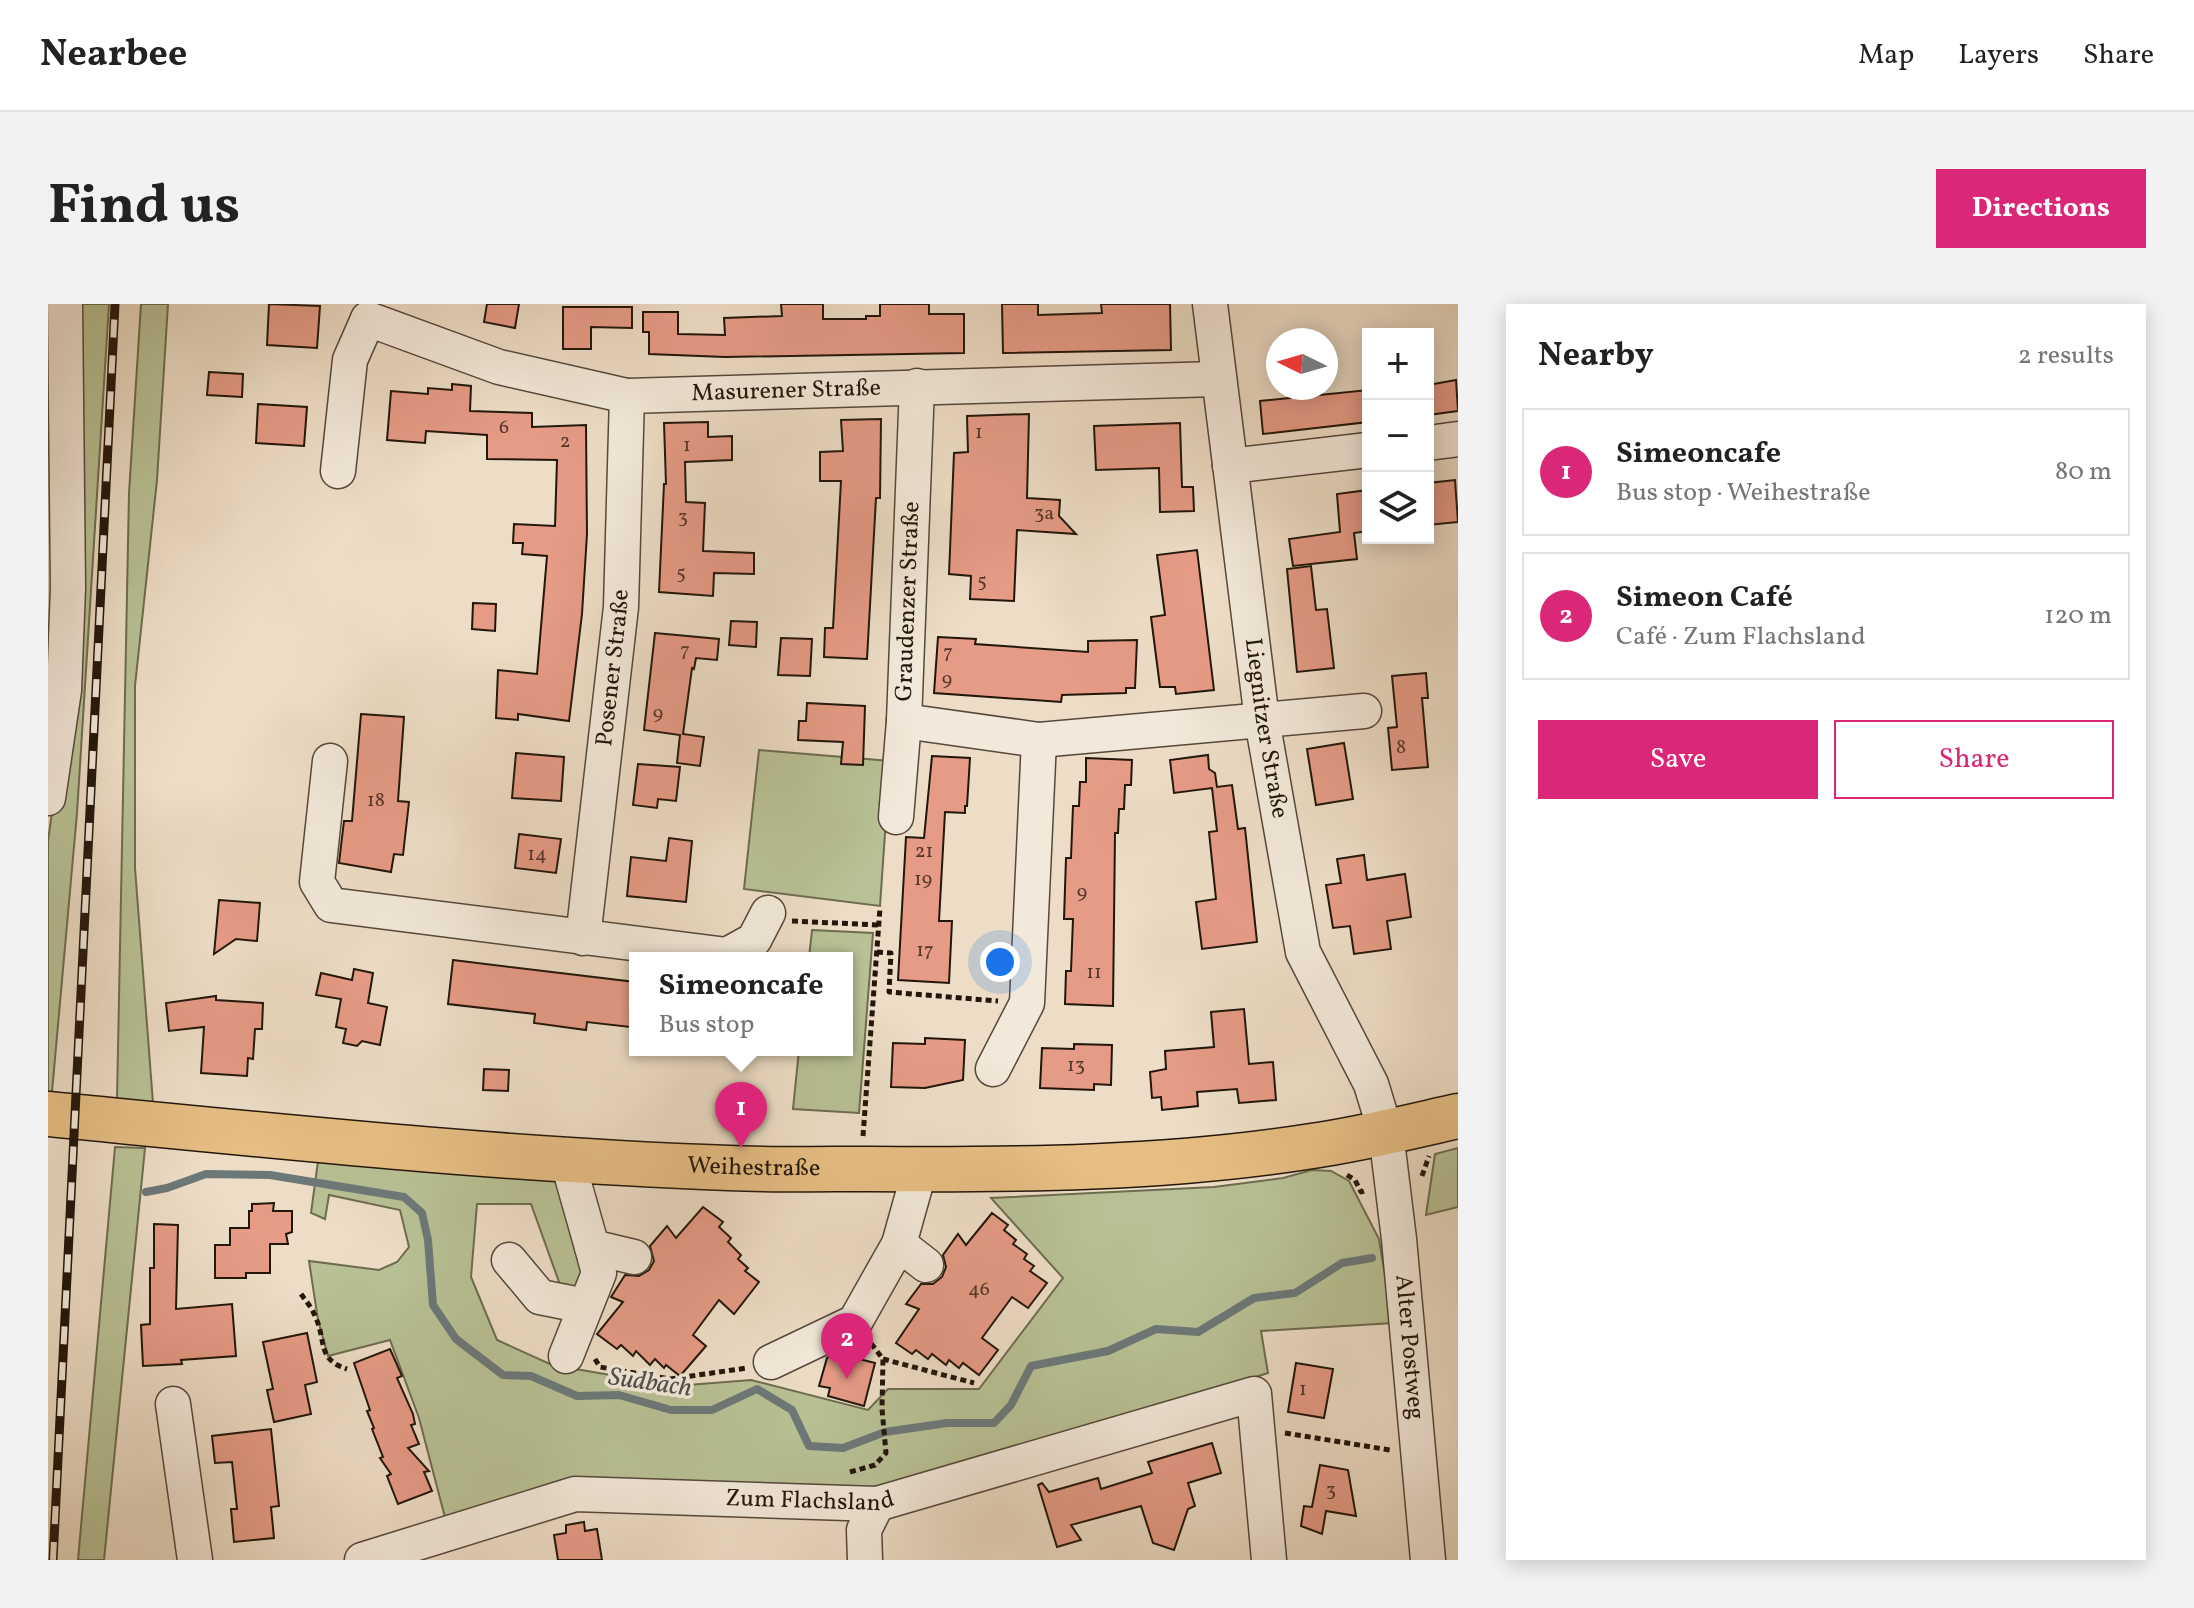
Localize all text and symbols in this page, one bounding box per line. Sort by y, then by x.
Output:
text: Nearbee [40,29,187,82]
text: Map [1858,36,1914,75]
text: Layers [1958,36,2039,75]
text: Share [2083,36,2154,75]
text: Find us [48,169,240,247]
button: Directions [1936,169,2146,248]
north arrow [1266,328,1338,400]
map controls [1362,328,1434,544]
button: + [1362,328,1434,400]
text: Nearby [1538,333,1654,380]
text: 2 results [2018,338,2114,374]
street label: Masurener Straße [691,372,881,411]
button: − [1362,400,1434,472]
house number: 6 [499,414,509,442]
house number: 1 [975,419,983,447]
house number: 2 [560,428,570,456]
house number: 1 [683,432,691,460]
text: Simeoncafe [1616,433,1781,475]
text: 1 [1561,454,1571,490]
text: 80 m [2055,454,2112,490]
button: layers [1362,472,1434,544]
text: Bus stop · Weihestraße [1616,475,1871,511]
house number: 3a [1034,500,1054,528]
street label: Graudenzer Straße [888,501,930,702]
house number: 3 [678,504,688,532]
house number: 5 [676,560,686,588]
house number: 5 [977,568,987,596]
text: Simeon Café [1616,577,1793,619]
street label: Posener Straße [588,589,639,748]
text: 2 [1559,598,1573,634]
text: 120 m [2044,598,2112,634]
text: Café · Zum Flachsland [1616,619,1866,655]
street label: Liegnitzer Straße [1235,636,1296,821]
house number: 7 [680,637,690,665]
house number: 7 [943,639,953,667]
house number: 9 [942,666,952,694]
house number: 9 [653,700,663,728]
button: Save [1538,720,1818,799]
button: Share [1834,720,2114,799]
house number: 8 [1396,734,1406,762]
house number: 18 [367,787,385,815]
house number: 21 [915,838,933,866]
house number: 14 [527,841,547,869]
house number: 19 [914,866,932,894]
house number: 9 [1077,879,1087,907]
house number: 17 [916,937,934,965]
your location [980,942,1020,982]
popup [629,952,853,1056]
house number: 11 [1086,959,1102,987]
text: Simeoncafe [659,965,823,1007]
text: Bus stop [659,1007,754,1043]
house number: 13 [1067,1052,1085,1080]
pin: 1 [715,1082,767,1148]
street label: Weihestraße [687,1149,820,1186]
street label: Alter Postweg [1385,1273,1432,1421]
house number: 46 [968,1276,990,1304]
pin: 2 [821,1313,873,1379]
water label: Sudbach [606,1359,694,1407]
house number: 1 [1299,1376,1307,1404]
house number: 3 [1326,1477,1336,1505]
street label: Zum Flachsland [725,1482,898,1521]

